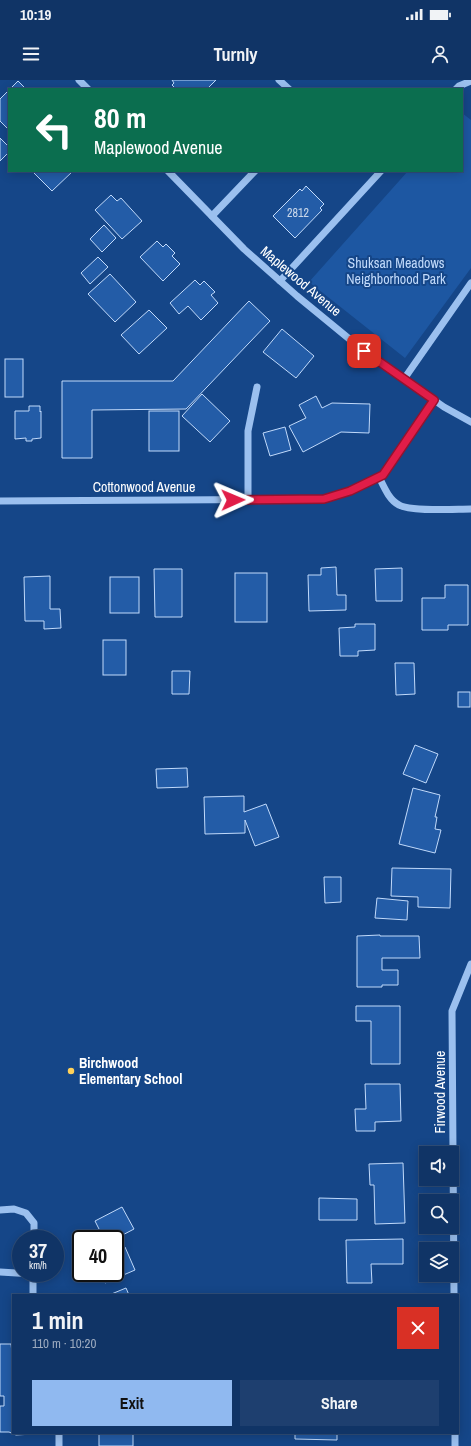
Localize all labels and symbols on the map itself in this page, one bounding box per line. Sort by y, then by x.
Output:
house number: 2812 [287,205,309,221]
street label: Maplewood Avenue [257,242,345,320]
park label: Shuksan Meadows Neighborhood Park [346,254,446,288]
pin [347,334,381,368]
street label: Cottonwood Avenue [93,478,195,496]
position arrow [212,479,254,521]
street label: Firwood Avenue [431,1051,449,1133]
place label: Birchwood Elementary School [79,1054,182,1088]
marker: Birchwood Elementary School [66,1066,76,1076]
speed limit sign: 40 [72,1230,124,1282]

